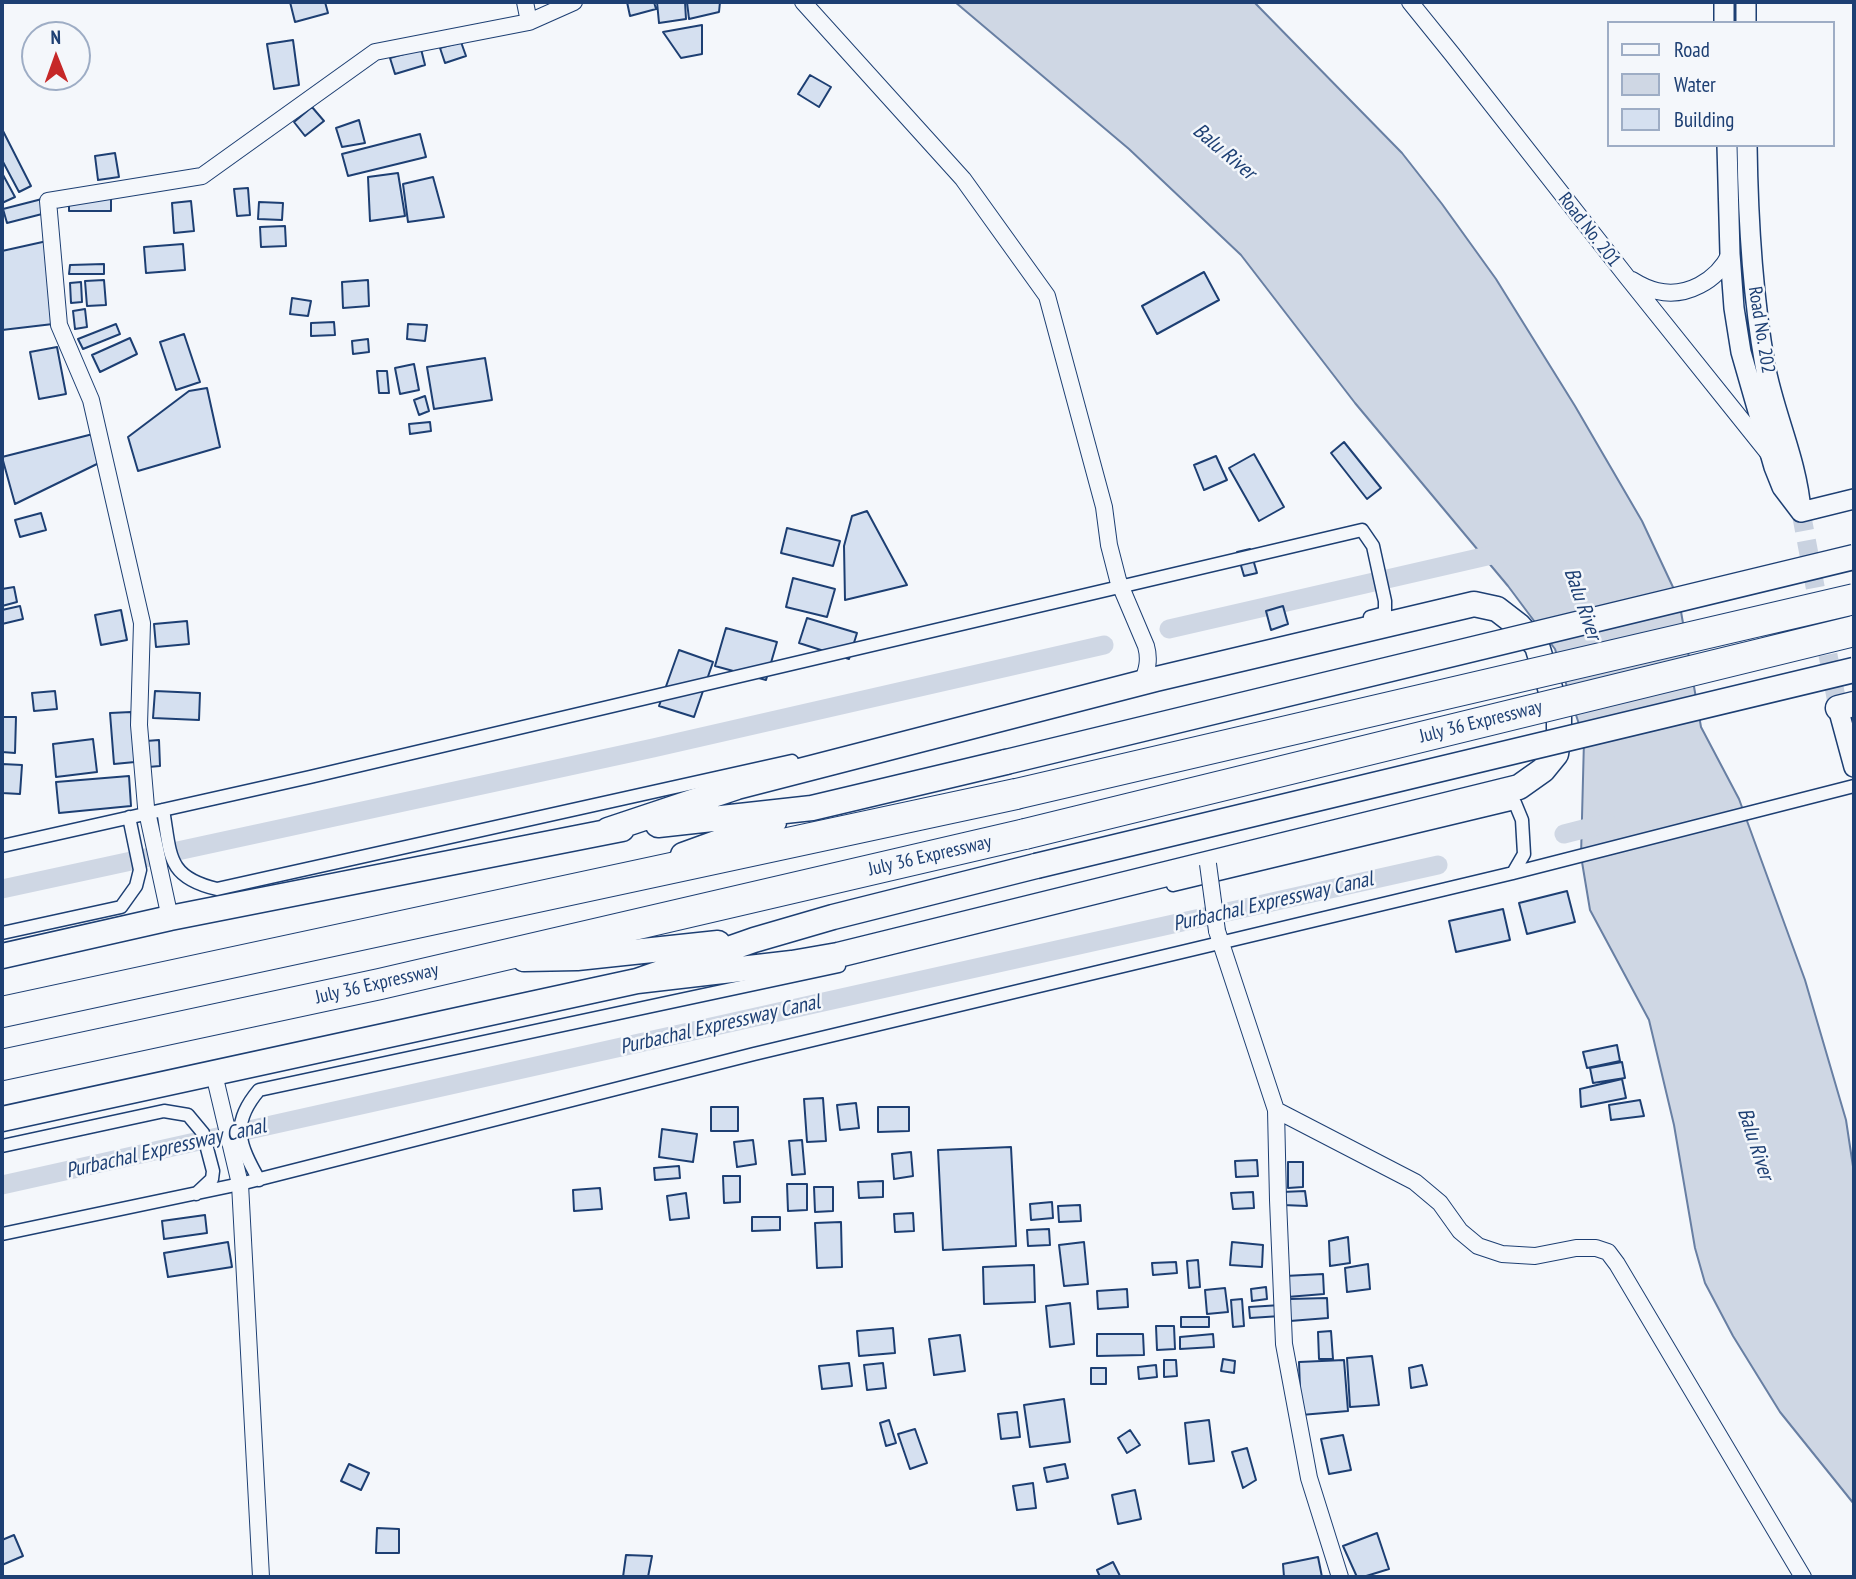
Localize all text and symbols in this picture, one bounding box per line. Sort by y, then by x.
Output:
north arrow [21,21,91,91]
legend [1608,21,1835,147]
text: N [50,25,61,49]
text: Road [1674,36,1710,63]
text: Water [1674,71,1716,98]
text: Building [1674,106,1734,133]
water label: Balu River [1188,119,1260,185]
street label: Road No. 201 [1553,188,1625,272]
street label: Road No. 202 [1743,285,1779,375]
water label: Balu River [1558,565,1606,643]
street label: July 36 Expressway [1417,696,1545,748]
street label: July 36 Expressway [866,831,994,881]
water label: Purbachal Expressway Canal [1171,867,1375,937]
street label: July 36 Expressway [313,959,441,1009]
water label: Purbachal Expressway Canal [618,990,822,1060]
water label: Balu River [1732,1105,1778,1183]
water label: Purbachal Expressway Canal [64,1114,268,1184]

